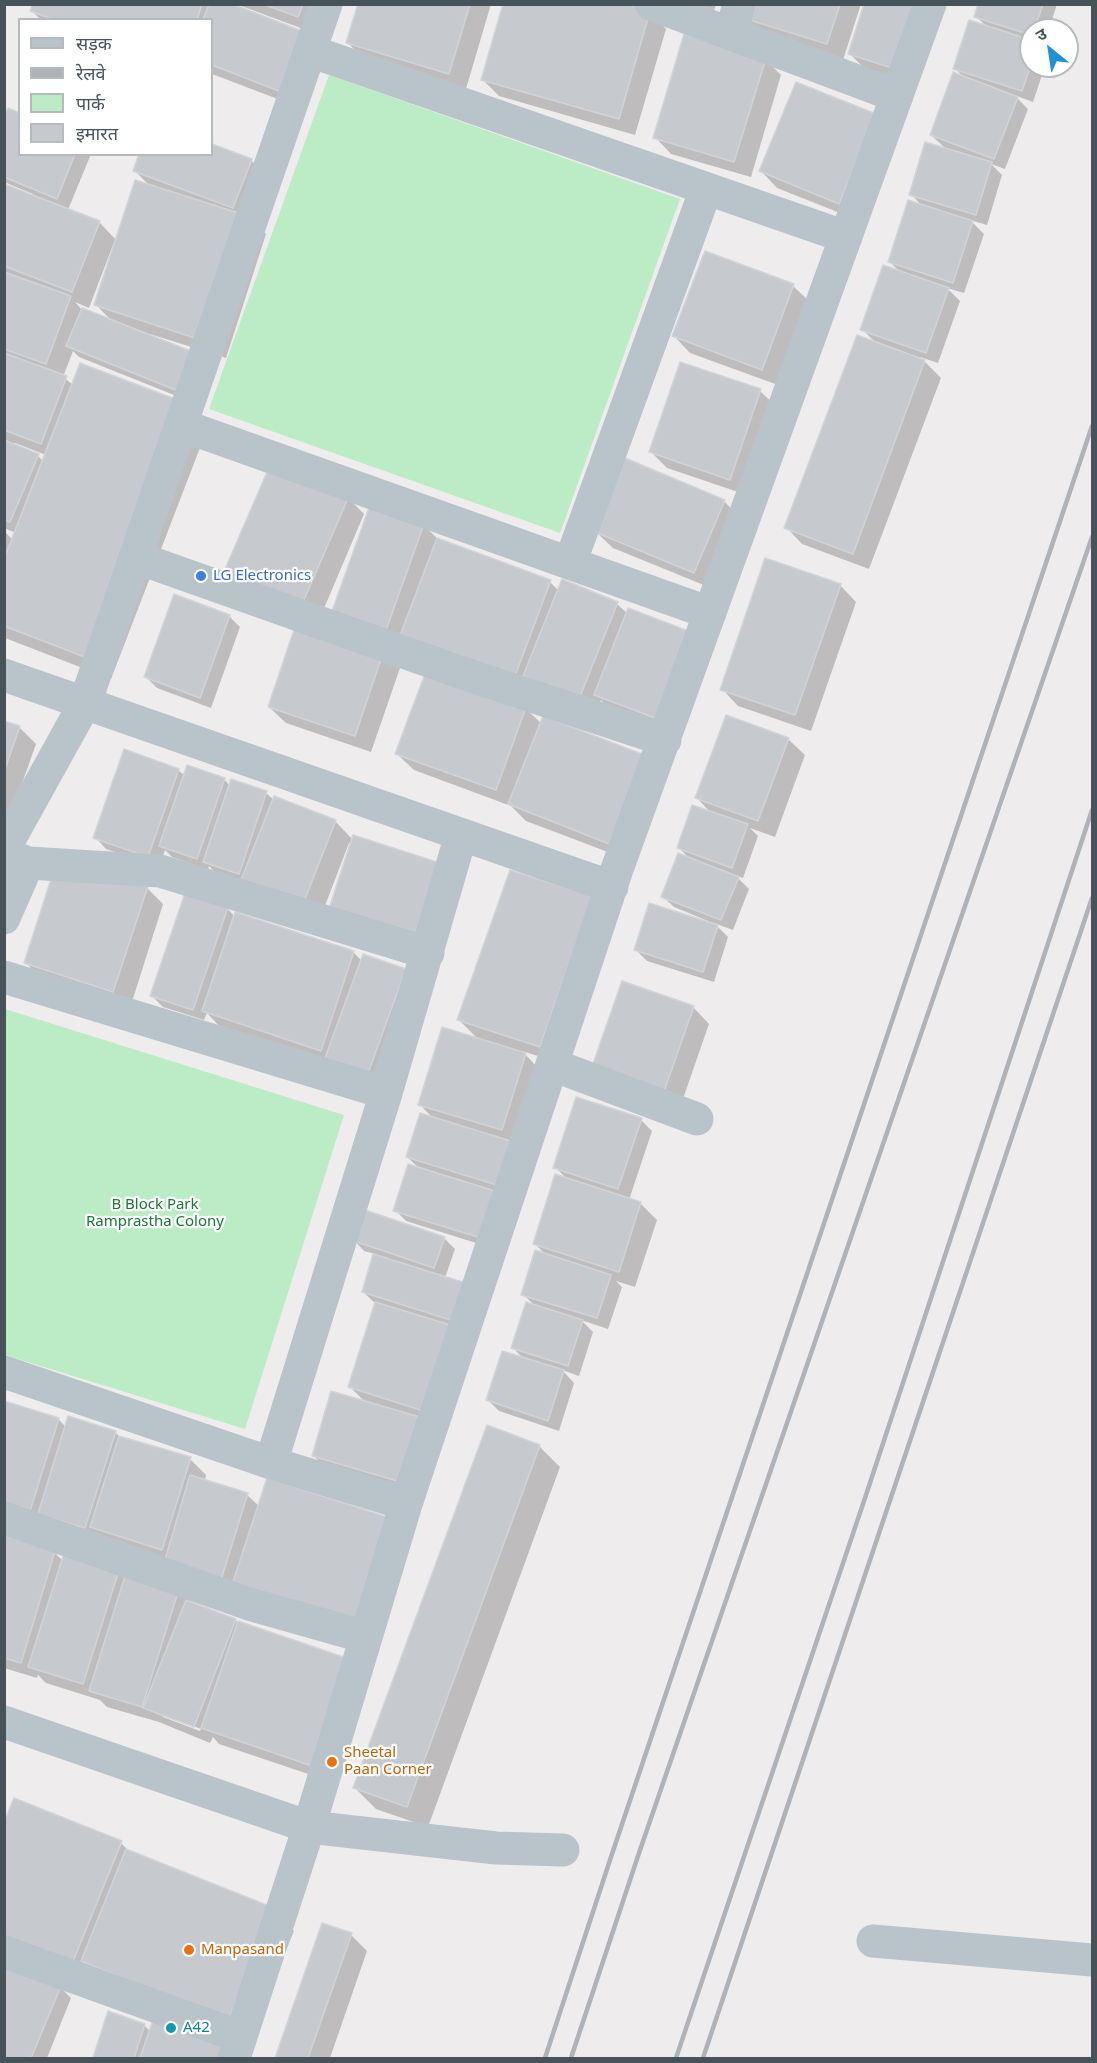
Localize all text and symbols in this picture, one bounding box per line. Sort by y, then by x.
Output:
legend [18,18,213,156]
north arrow [1019,18,1079,78]
text: उ [1031,22,1051,46]
text: सड़क [76,31,112,55]
text: रेलवे [76,61,106,85]
text: पार्क [76,91,105,115]
text: इमारत [76,121,118,145]
place label: LG Electronics [213,567,311,585]
marker: LG Electronics [194,569,208,583]
park label: B Block Park Ramprastha Colony [86,1196,224,1231]
place label: Sheetal Paan Corner [344,1744,432,1779]
marker: Sheetal Paan Corner [325,1755,339,1769]
place label: Manpasand [201,1941,284,1959]
marker: Manpasand [182,1943,196,1957]
place label: A42 [183,2019,210,2037]
marker: A42 [164,2021,178,2035]

